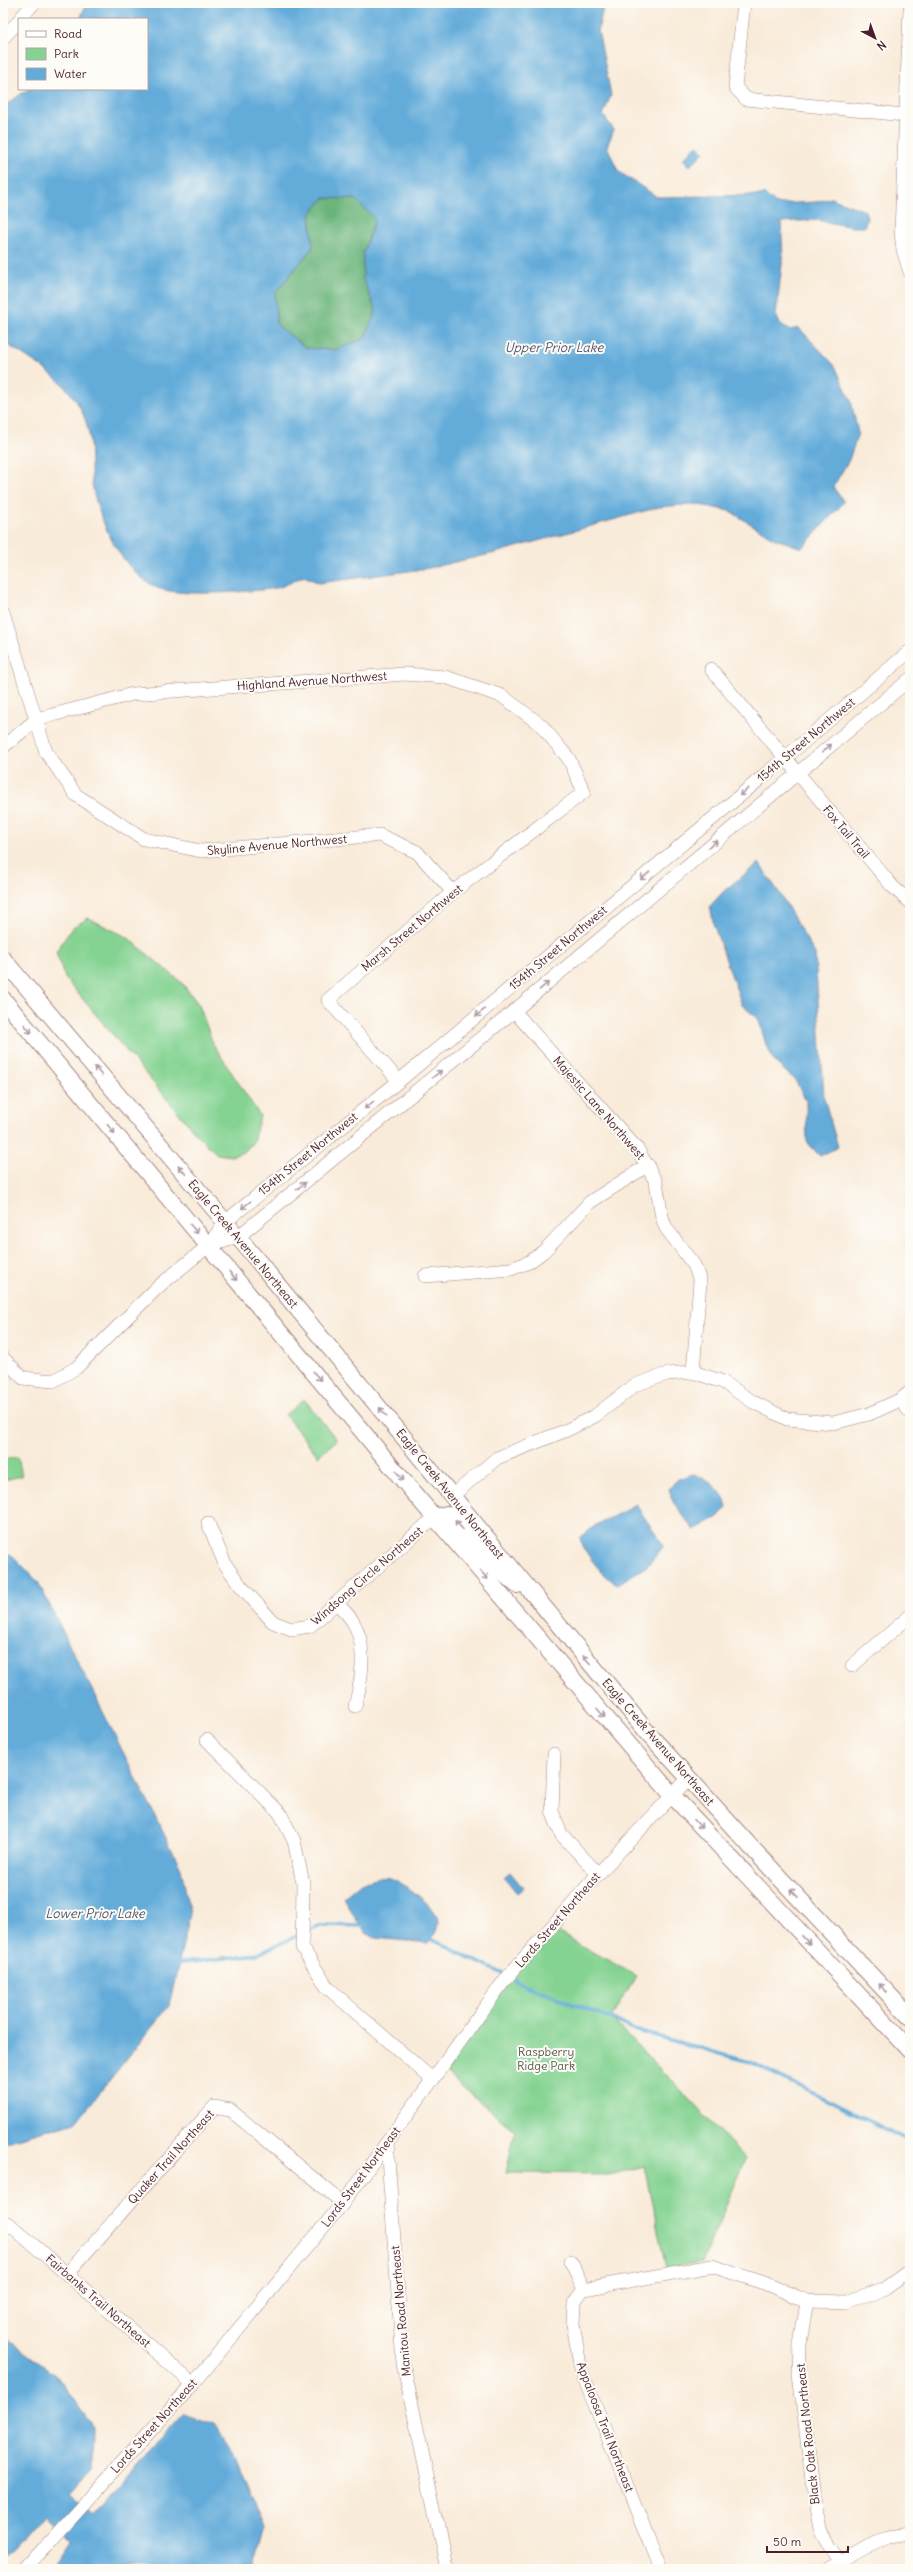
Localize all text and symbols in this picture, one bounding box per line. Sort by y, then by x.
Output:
legend [18,18,148,90]
north arrow [855,18,895,58]
text: Road [54,26,82,41]
text: N [874,38,889,53]
text: Park [54,46,79,61]
text: Water [54,66,87,81]
water label: Upper Prior Lake [505,339,604,356]
street label: Highland Avenue Northwest [236,668,388,693]
street label: 154th Street Northwest [754,694,858,785]
one-way arrow [822,744,833,753]
one-way arrow [739,788,750,797]
street label: Fox Tail Trail [820,802,873,861]
street label: Skyline Avenue Northwest [206,831,348,858]
one-way arrow [708,840,718,849]
one-way arrow [639,871,650,880]
street label: Marsh Street Northwest [358,881,465,974]
street label: 154th Street Northwest [506,902,610,993]
one-way arrow [538,981,549,990]
one-way arrow [475,1009,485,1018]
one-way arrow [24,1024,33,1034]
street label: Majestic Lane Northwest [550,1053,648,1163]
one-way arrow [94,1065,103,1076]
one-way arrow [432,1070,443,1078]
one-way arrow [363,1101,374,1110]
street label: 154th Street Northwest [255,1109,360,1198]
one-way arrow [107,1123,116,1134]
one-way arrow [177,1165,186,1176]
street label: Eagle Creek Avenue Northeast [185,1176,302,1311]
one-way arrow [295,1181,306,1190]
one-way arrow [240,1200,251,1209]
one-way arrow [190,1224,199,1234]
one-way arrow [229,1271,238,1281]
one-way arrow [312,1371,321,1381]
one-way arrow [378,1407,387,1418]
street label: Eagle Creek Avenue Northeast [393,1425,508,1562]
one-way arrow [395,1470,404,1481]
one-way arrow [455,1520,464,1531]
street label: Windsong Circle Northeast [308,1523,426,1628]
one-way arrow [479,1570,489,1580]
one-way arrow [583,1655,592,1665]
street label: Eagle Creek Avenue Northeast [599,1675,718,1808]
one-way arrow [597,1708,606,1718]
one-way arrow [693,1819,703,1829]
street label: Lords Street Northeast [512,1869,603,1971]
one-way arrow [790,1889,799,1899]
water label: Lower Prior Lake [45,1905,146,1922]
one-way arrow [801,1935,810,1945]
one-way arrow [879,1983,888,1993]
park label: Raspberry Ridge Park [517,2044,575,2073]
street label: Quaker Trail Northeast [124,2106,217,2207]
street label: Lords Street Northeast [318,2124,403,2230]
street label: Manitou Road Northeast [387,2245,414,2377]
street label: Fairbanks Trail Northeast [43,2251,154,2350]
street label: Appaloosa Trail Northeast [574,2359,637,2494]
street label: Black Oak Road Northeast [793,2363,822,2506]
street label: Lords Street Northeast [107,2375,200,2476]
scale bar [767,2528,848,2554]
text: 50 m [773,2534,802,2549]

